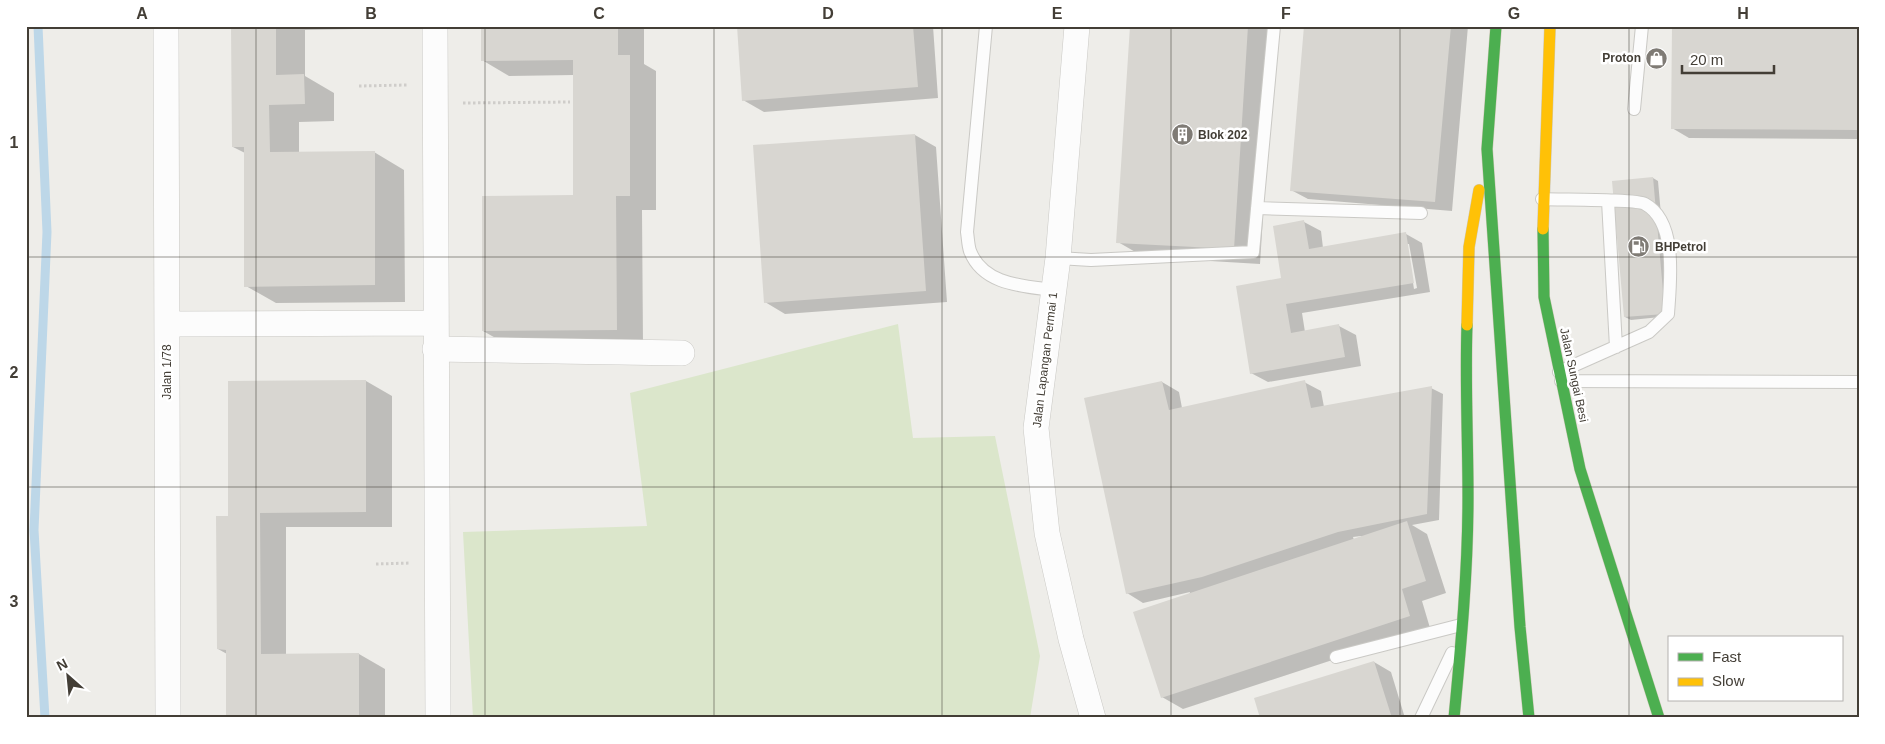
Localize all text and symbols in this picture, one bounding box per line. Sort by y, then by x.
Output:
text: A [136,5,148,22]
text: B [365,5,377,22]
text: C [593,5,605,22]
text: D [822,5,834,22]
text: E [1052,5,1063,22]
text: F [1281,5,1291,22]
text: G [1508,5,1520,22]
text: H [1737,5,1749,22]
scale bar [1682,42,1775,74]
shop icon: Proton [1645,46,1669,70]
place label: Proton [1602,51,1641,65]
text: 20 m [1690,51,1723,68]
building icon: Blok 202 [1170,123,1194,147]
place label: Blok 202 [1198,128,1248,142]
text: 1 [10,134,19,151]
fuel station icon: BHPetrol [1627,235,1651,259]
place label: BHPetrol [1655,240,1706,254]
street label: Jalan Lapangan Permai 1 [1030,291,1060,429]
street label: Jalan Sungai Besi [1557,327,1591,423]
street label: Jalan 1/78 [160,344,174,400]
text: 2 [10,364,19,381]
text: 3 [10,593,19,610]
legend [1668,636,1842,702]
text: Fast [1712,648,1742,665]
north arrow [42,652,92,702]
text: N [54,655,70,674]
text: Slow [1712,672,1745,689]

